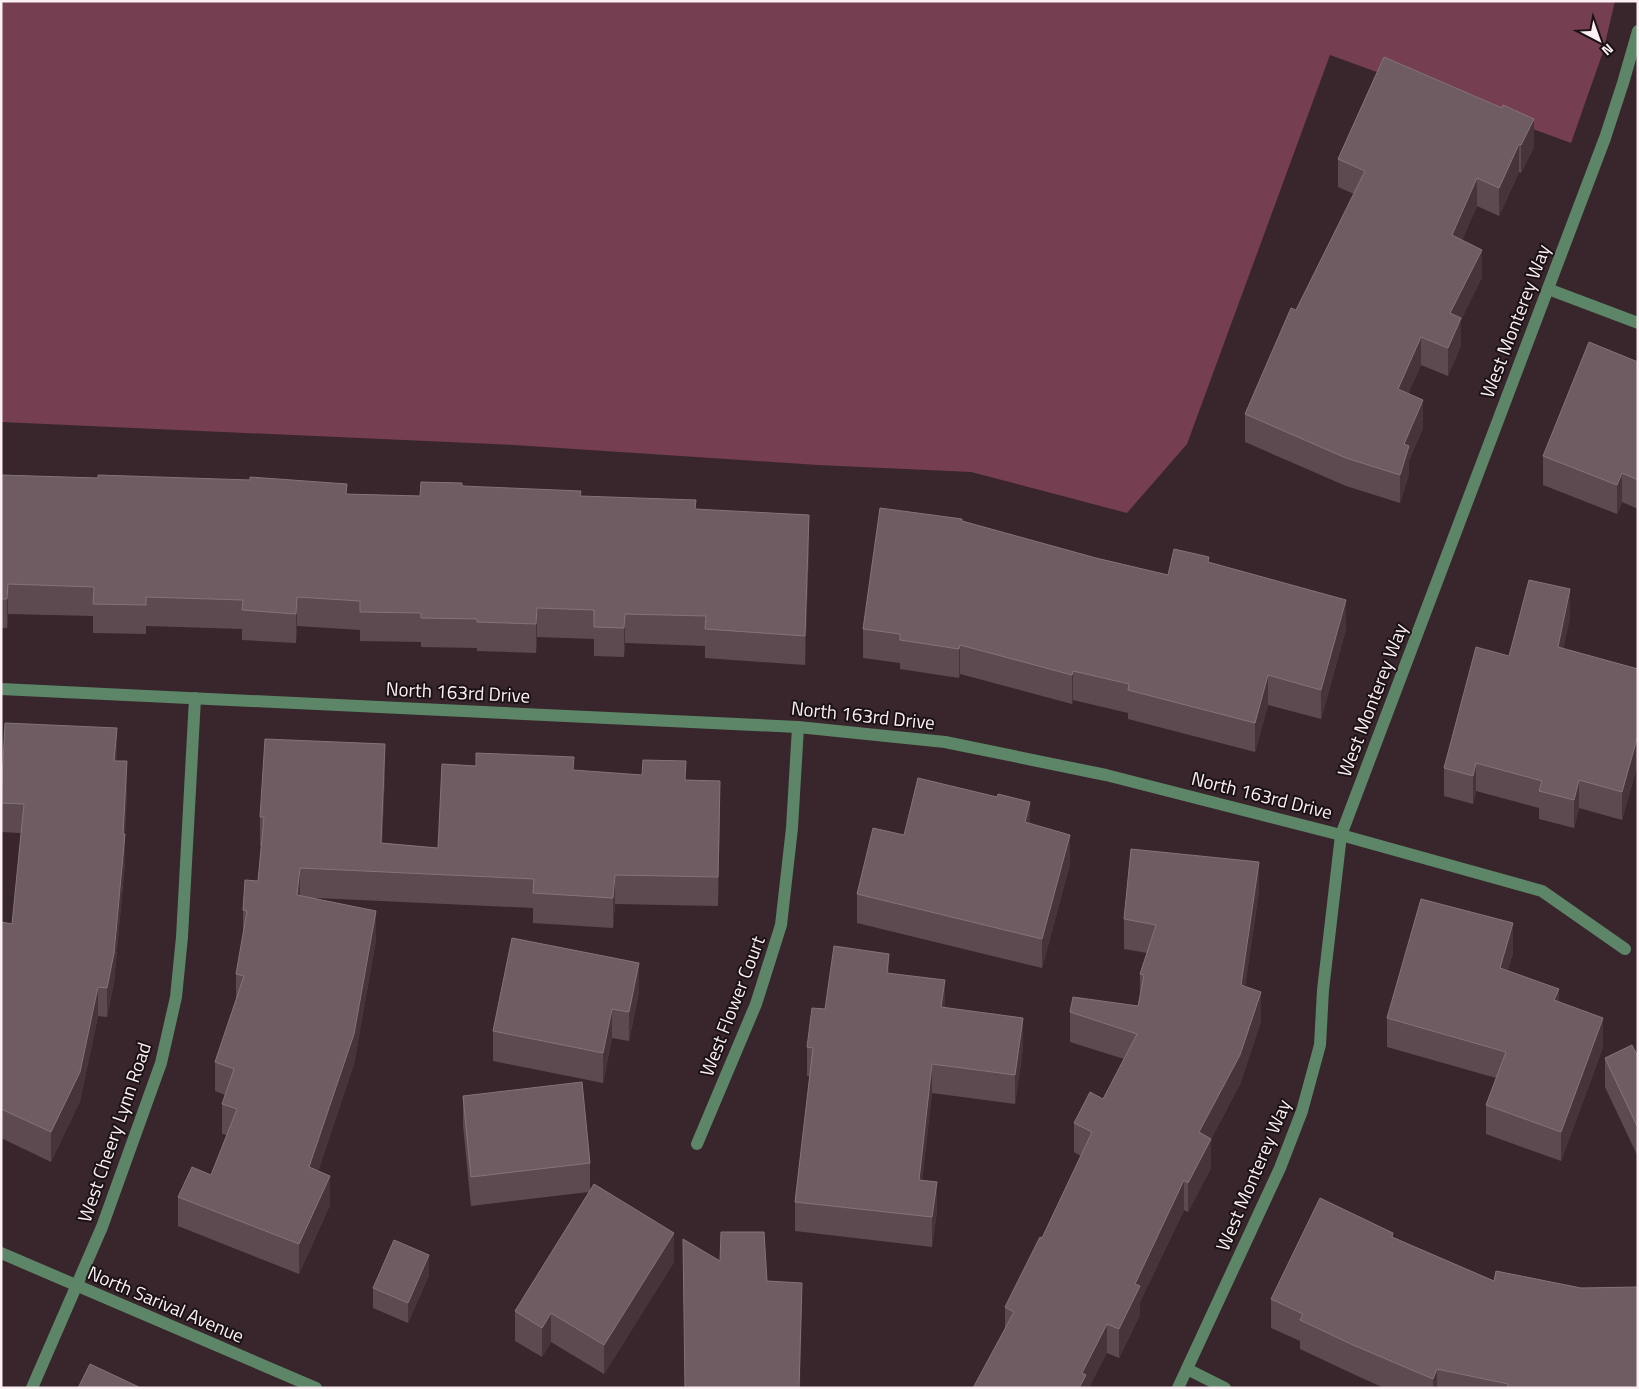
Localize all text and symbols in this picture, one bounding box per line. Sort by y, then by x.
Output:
north arrow [1574,15,1624,65]
text: N [1597,39,1618,61]
street label: West Monterey Way [1472,240,1557,402]
street label: West Monterey Way [1329,619,1414,781]
street label: North 163rd Drive [385,673,531,710]
street label: North 163rd Drive [790,693,936,736]
street label: North 163rd Drive [1189,763,1336,826]
street label: West Flower Court [691,931,772,1080]
street label: West Cheery Lynn Road [69,1038,158,1226]
street label: West Monterey Way [1207,1094,1298,1255]
street label: North Sarival Avenue [83,1257,249,1350]

